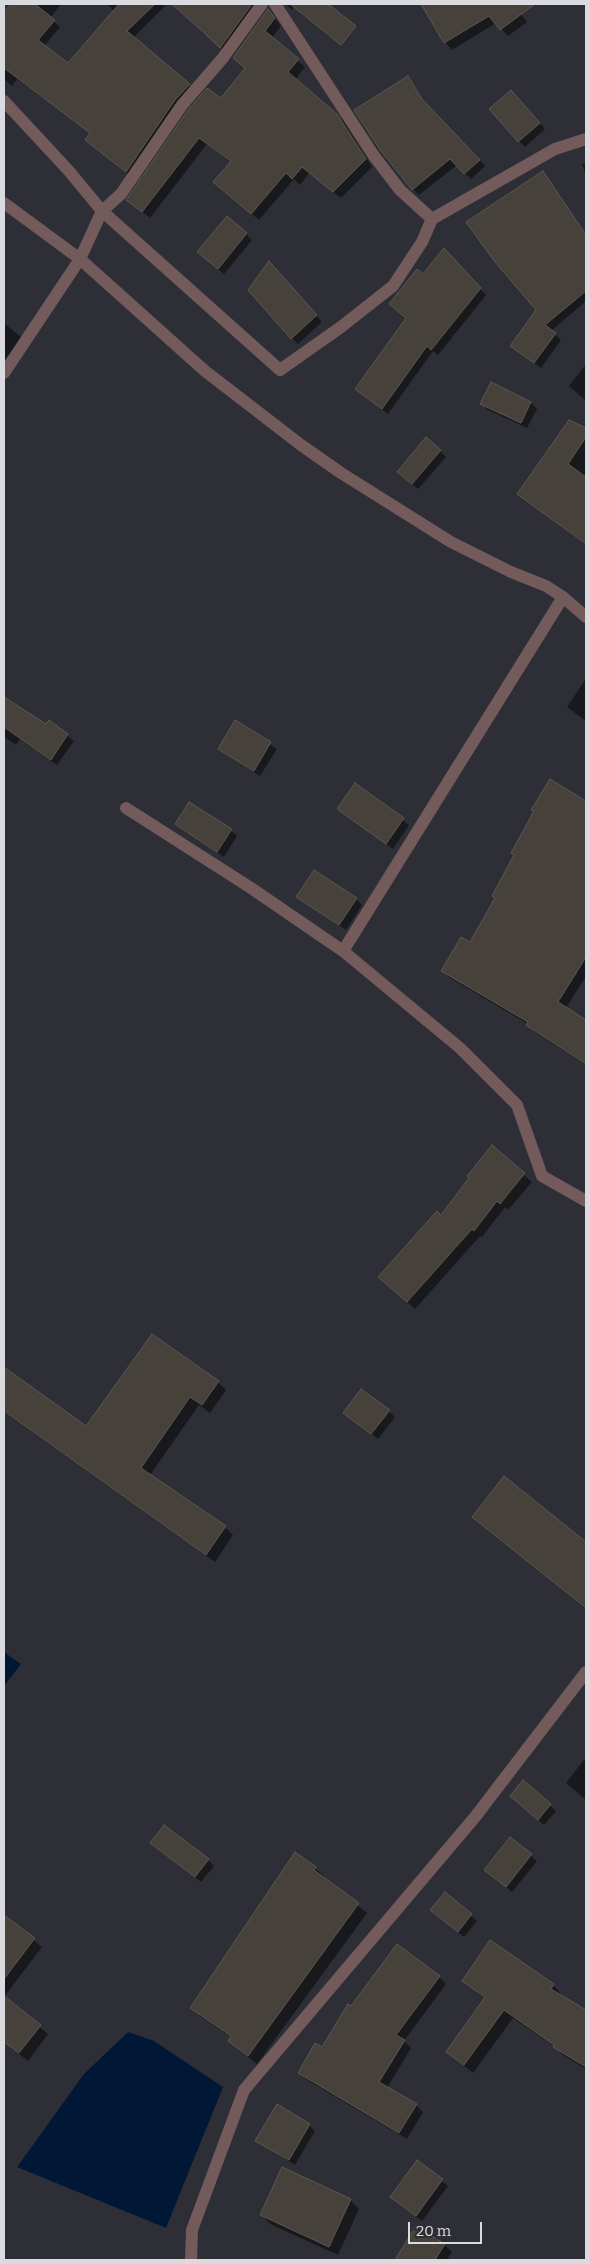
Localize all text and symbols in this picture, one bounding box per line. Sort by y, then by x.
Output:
scale bar [410,2212,484,2244]
text: 20 m [416,2222,451,2240]

